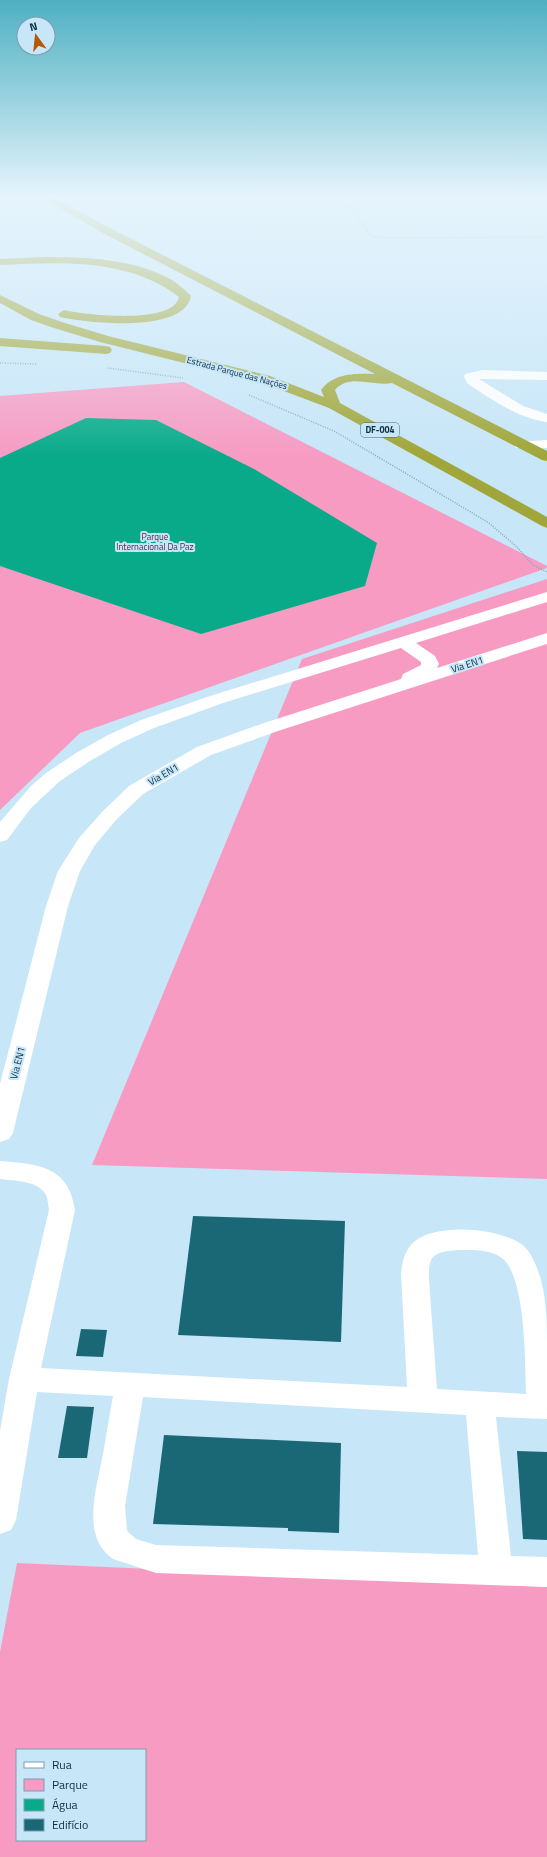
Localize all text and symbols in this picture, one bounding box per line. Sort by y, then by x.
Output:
north arrow [16,16,56,56]
text: N [28,18,39,35]
street label: Estrada Parque das Nações [185,353,289,392]
road number: DF-004 [361,423,399,437]
park label: Parque Internacional Da Paz [116,530,194,553]
street label: Via EN1 [449,652,485,677]
street label: Via EN1 [145,760,181,789]
street label: Via EN1 [6,1045,29,1081]
legend [16,1749,146,1841]
text: Rua [52,1755,72,1774]
text: Parque [52,1775,88,1794]
text: Água [52,1795,78,1814]
text: Edifício [52,1815,88,1834]

